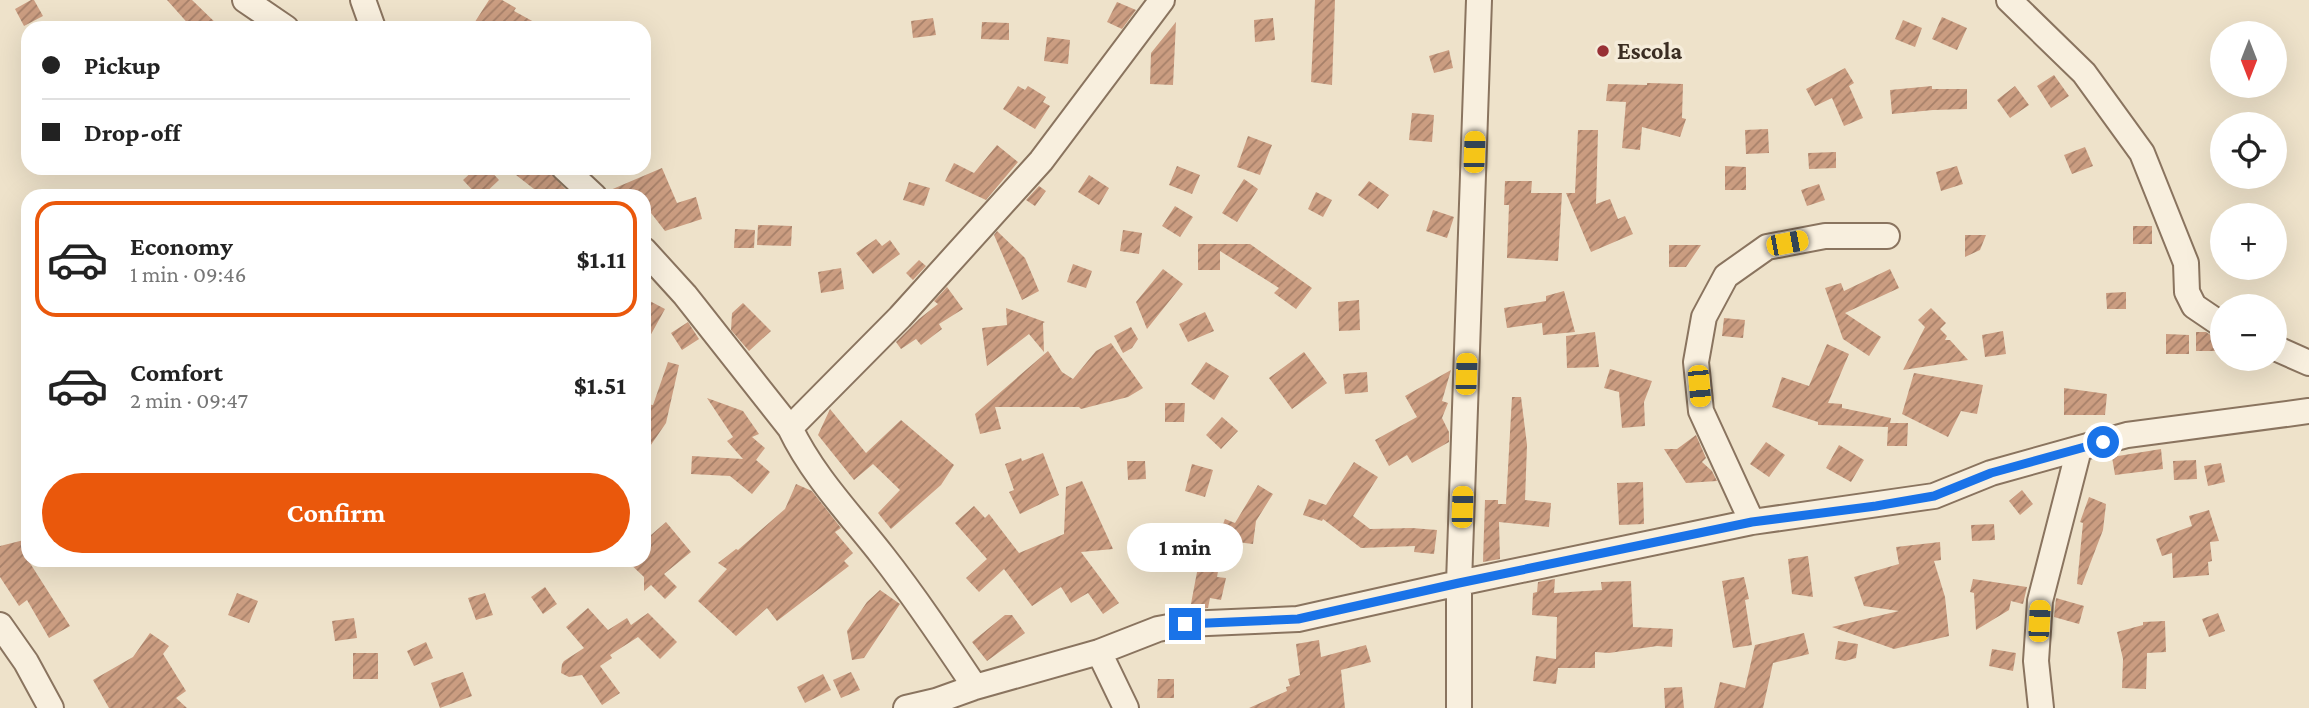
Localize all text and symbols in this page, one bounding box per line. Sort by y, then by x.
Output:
north arrow [2210,21,2287,98]
map controls [2210,21,2287,371]
place label: Escola [1617,37,1683,64]
marker: Escola [1595,43,1611,59]
text: Pickup [84,51,161,80]
button: locate [2210,112,2287,189]
text: Drop-off [84,118,181,147]
car [1463,131,1486,173]
button: + [2210,203,2287,280]
icon: car [46,228,109,291]
car [1765,229,1810,257]
text: Economy [130,232,233,261]
text: $1.11 [577,245,626,274]
text: 1 min · 09:46 [130,261,246,287]
button: − [2210,294,2287,371]
car [1455,353,1478,395]
icon: car [46,354,109,417]
text: Comfort [130,358,223,387]
car [1687,364,1712,408]
text: $1.51 [574,371,626,400]
text: 2 min · 09:47 [130,387,248,413]
route start [2087,426,2119,458]
button: Confirm [42,473,630,553]
car [1451,486,1474,528]
callout: 1 min [1127,522,1243,572]
text: 1 min [1159,534,1211,560]
car [2028,599,2051,643]
route end [1169,608,1201,640]

